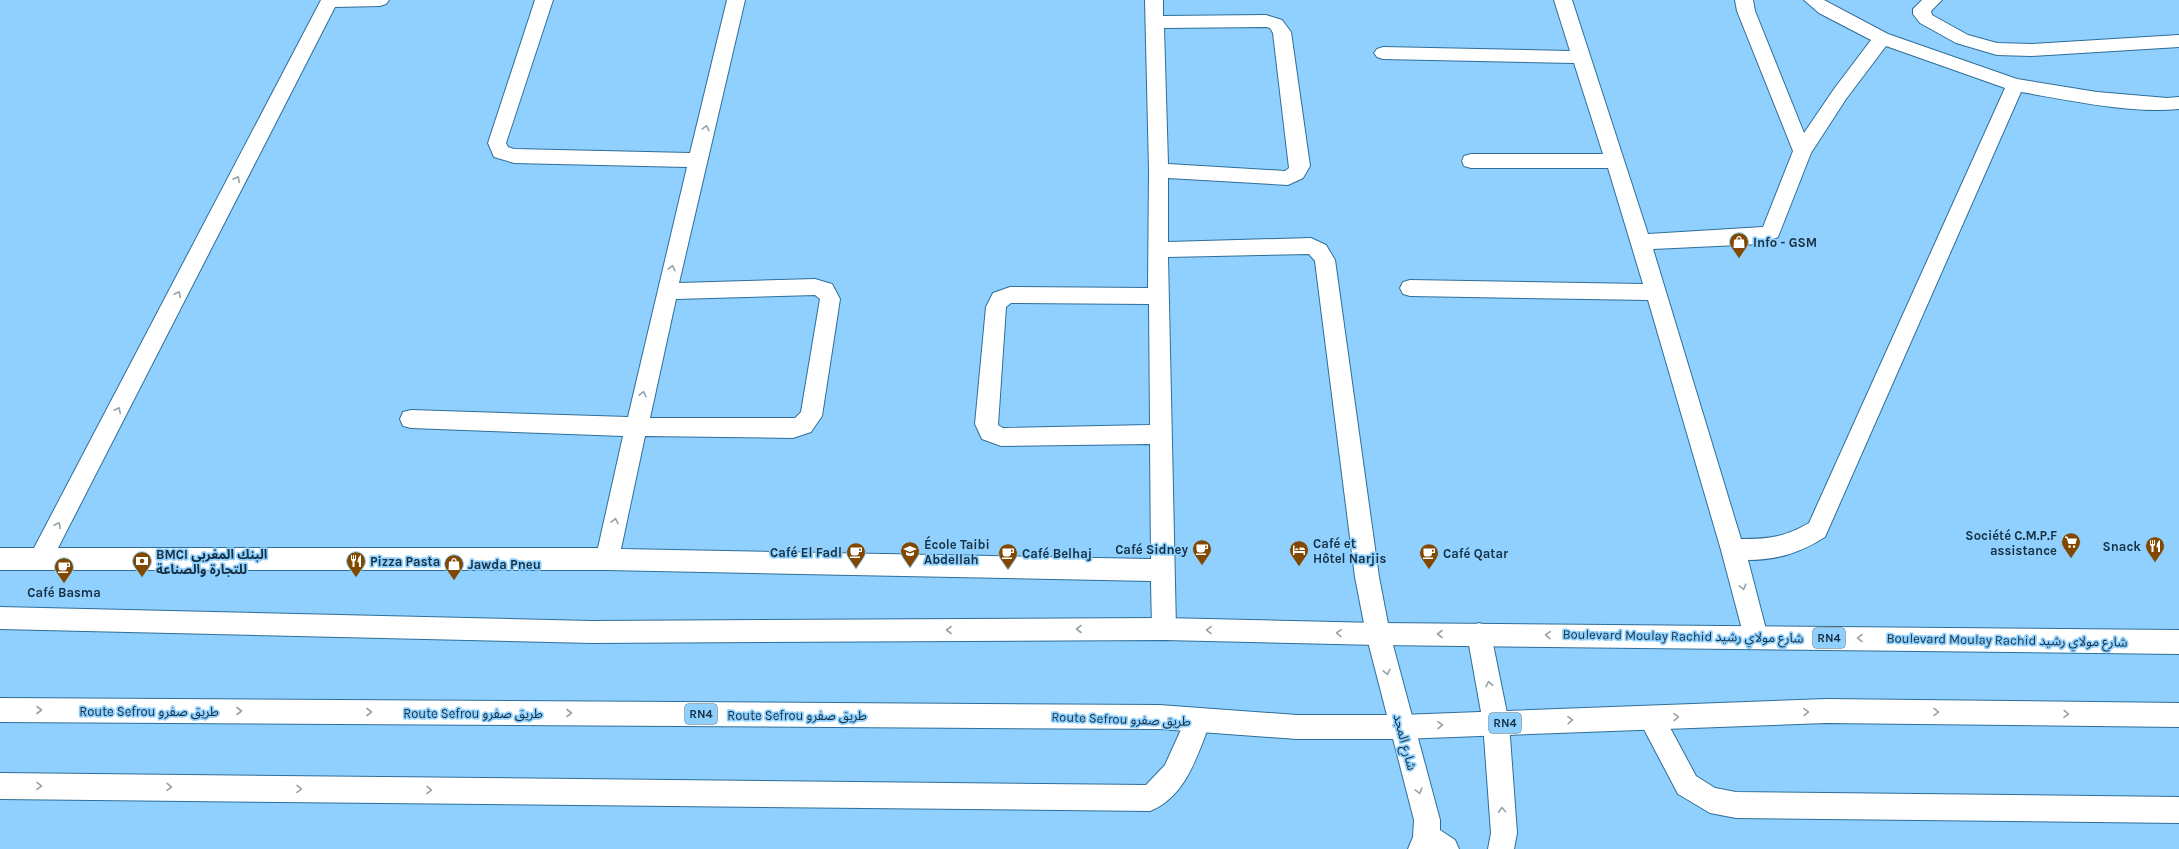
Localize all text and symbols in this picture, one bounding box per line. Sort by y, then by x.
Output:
one-way arrow [701,124,709,131]
one-way arrow [233,175,240,183]
shop icon: Info - GSM [1728,231,1750,259]
place label: Info - GSM [1753,235,1817,250]
one-way arrow [668,265,676,271]
one-way arrow [173,291,181,298]
one-way arrow [638,391,646,398]
one-way arrow [113,406,121,414]
one-way arrow [611,518,619,525]
one-way arrow [54,522,61,529]
place label: Société C.M.P.F assistance [1965,528,2057,558]
supermarket icon: Société C.M.P.F assistance [2060,531,2082,559]
place label: École Taibi Abdellah [924,535,990,567]
restaurant icon: Snack [2144,535,2166,563]
place label: Café et Hôtel Narjis [1313,536,1386,566]
cafe icon: Café Sidney [1191,538,1213,566]
hotel icon: Café et Hôtel Narjis [1288,539,1310,567]
place label: Snack [2102,539,2141,554]
school or university icon: École Taibi Abdellah [899,540,921,568]
cafe icon: Café El Fadl [845,541,867,569]
cafe icon: Café Belhaj [997,542,1019,570]
place label: Café Sidney [1115,542,1188,557]
cafe icon: Café Qatar [1418,542,1440,570]
place label: Café El Fadl [770,545,842,560]
place label: Café Belhaj [1022,546,1092,561]
place label: Café Qatar [1443,546,1509,561]
place label: BMCI البنك المغربي للتجارة والصناعة [156,547,267,577]
bank icon: BMCI البنك المغربي للتجارة والصناعة [131,550,153,578]
restaurant icon: Pizza Pasta [345,550,367,578]
shop icon: Jawda Pneu [443,553,465,581]
place label: Pizza Pasta [370,554,440,569]
cafe icon: Café Basma [53,556,75,584]
place label: Jawda Pneu [468,557,541,572]
one-way arrow [1738,584,1747,591]
place label: Café Basma [27,585,101,600]
one-way arrow [1076,625,1082,633]
one-way arrow [946,626,952,634]
one-way arrow [1206,626,1212,634]
street label: Boulevard Moulay Rachid شارع مولاي رشيد [1562,626,1804,649]
road number: RN4 [1813,628,1845,648]
one-way arrow [1336,629,1342,637]
one-way arrow [1437,630,1443,638]
street label: Boulevard Moulay Rachid شارع مولاي رشيد [1886,630,2128,653]
one-way arrow [1545,631,1551,639]
one-way arrow [1857,634,1863,642]
one-way arrow [1383,669,1391,675]
one-way arrow [1485,681,1493,688]
street label: Route Sefrou طريق صفرو [79,704,219,720]
road number: RN4 [685,704,717,724]
one-way arrow [36,706,42,714]
street label: Route Sefrou طريق صفرو [403,706,543,722]
one-way arrow [236,707,242,715]
one-way arrow [366,708,372,716]
street label: Route Sefrou طريق صفرو [727,708,867,724]
one-way arrow [1803,708,1809,716]
one-way arrow [1933,708,1939,716]
one-way arrow [566,709,572,717]
street label: Route Sefrou طريق صفرو [1051,709,1191,730]
one-way arrow [2063,710,2069,718]
street label: شارع المجد [1387,712,1420,773]
road number: RN4 [1489,713,1521,733]
one-way arrow [1673,713,1679,722]
one-way arrow [1567,716,1573,725]
one-way arrow [1437,721,1443,729]
one-way arrow [36,782,42,790]
one-way arrow [166,783,172,792]
one-way arrow [296,785,302,793]
one-way arrow [426,786,432,794]
one-way arrow [1414,787,1423,794]
one-way arrow [1498,807,1507,813]

